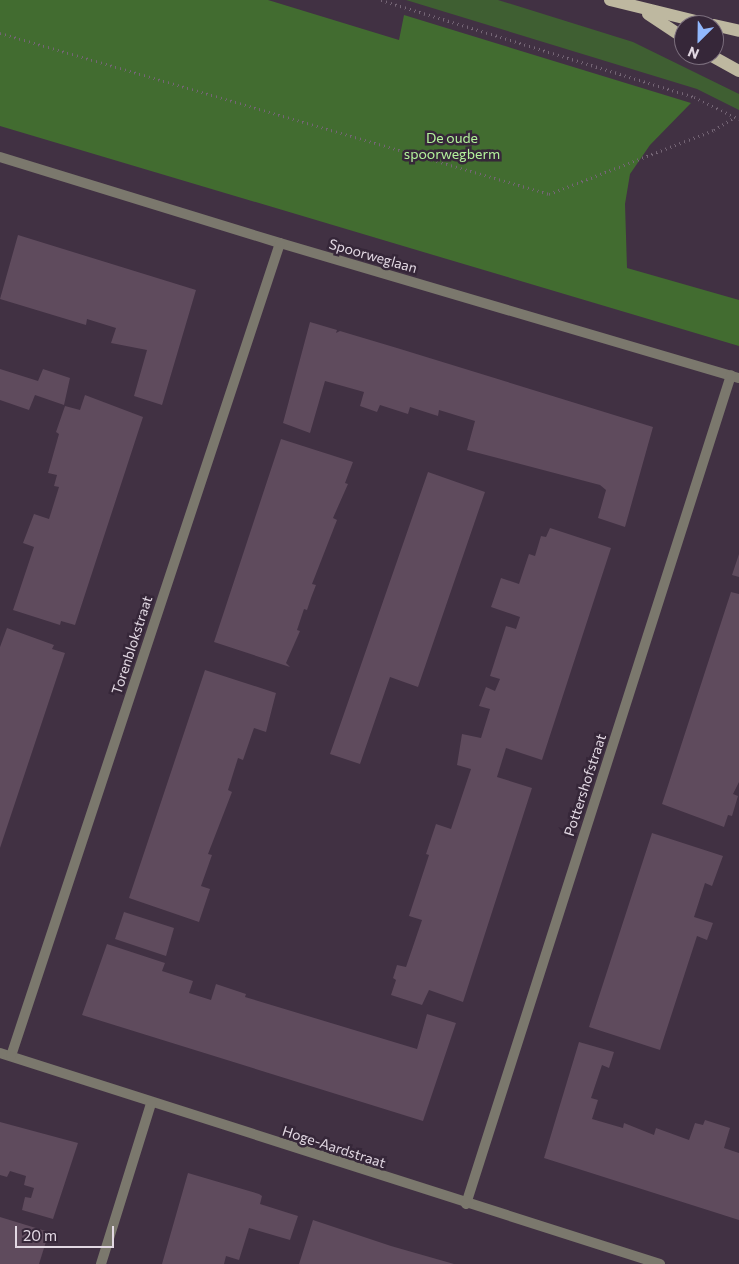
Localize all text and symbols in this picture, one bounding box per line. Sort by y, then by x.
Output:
north arrow [674,15,724,65]
text: N [685,43,701,63]
park label: De oude spoorwegberm [404,130,500,162]
street label: Spoorweglaan [327,235,419,277]
street label: Torenblokstraat [108,594,156,696]
street label: Pottershofstraat [561,732,609,838]
street label: Hoge-Aardstraat [280,1122,388,1172]
scale bar [18,1216,116,1248]
text: 20 m [23,1226,57,1244]

